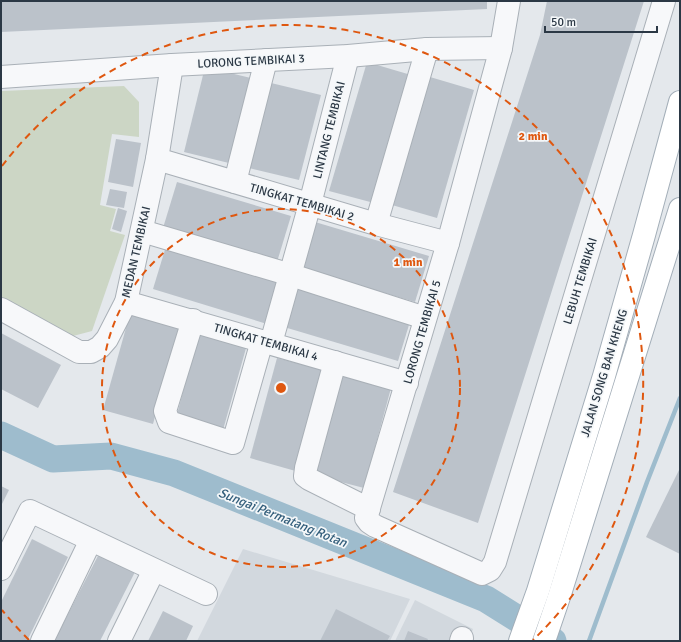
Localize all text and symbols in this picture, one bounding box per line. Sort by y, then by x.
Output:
scale bar [545,8,657,34]
text: 50 m [551,15,576,30]
street label: LORONG TEMBIKAI 3 [197,51,305,72]
street label: LINTANG TEMBIKAI [310,80,349,180]
text: 2 min [519,129,548,144]
street label: TINGKAT TEMBIKAI 2 [248,180,356,225]
street label: MEDAN TEMBIKAI [119,205,154,299]
street label: LEBUH TEMBIKAI [560,236,601,326]
text: 1 min [394,255,423,270]
street label: LORONG TEMBIKAI 5 [400,278,445,386]
street label: JALAN SONG BAN KHENG [578,307,631,439]
street label: TINGKAT TEMBIKAI 4 [212,320,320,365]
centre of rings [274,381,288,395]
water label: Sungai Permatang Rotan [216,485,350,551]

